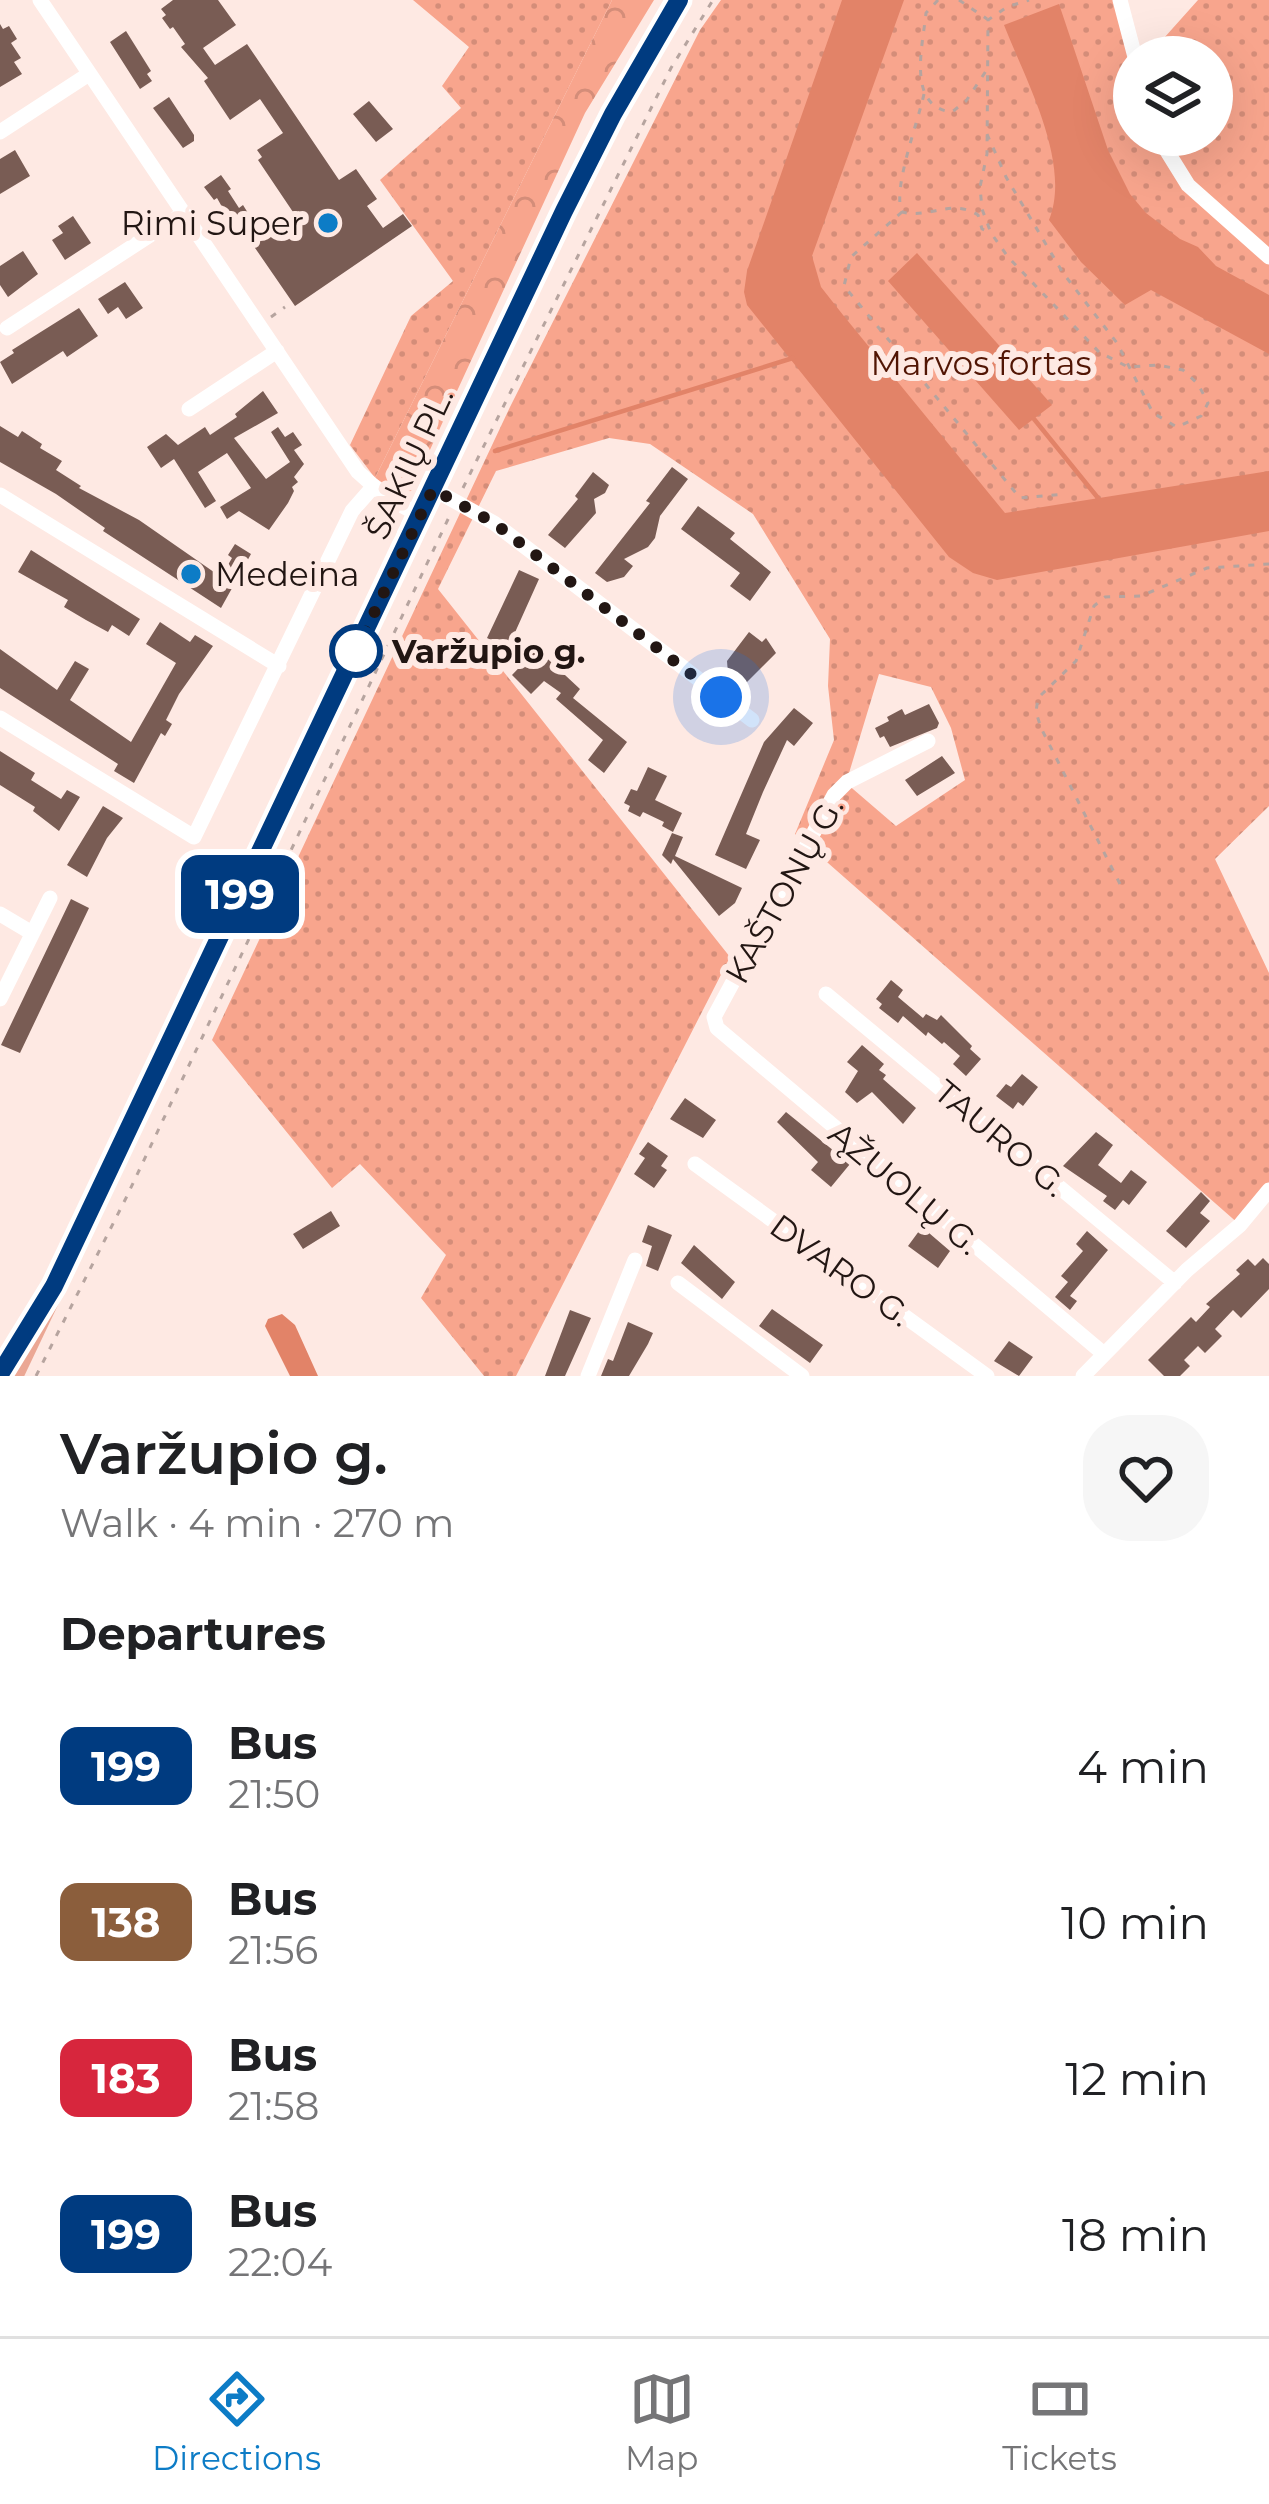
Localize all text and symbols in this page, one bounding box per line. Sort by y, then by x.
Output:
map controls [1113,36,1233,156]
button: layers [1113,36,1233,156]
place label: Rimi Super [121,203,304,243]
marker: Rimi Super [315,210,341,236]
park label: Marvos fortas [870,343,1092,383]
street label: ŠAKIŲ PL. [356,381,462,545]
place label: Medeina [215,554,359,594]
marker: Medeina [178,561,204,587]
marker: Varžupio g. [331,626,381,676]
place label: Varžupio g. [391,631,585,671]
your location [691,667,751,727]
street label: KAŠTONŲ G. [716,790,852,990]
line badge: 199 [171,855,309,933]
text: 199 [205,868,275,920]
street label: TAURO G. [927,1071,1075,1205]
street label: ĄŽUOLŲ G. [821,1113,989,1263]
street label: DVARO G. [762,1205,920,1335]
button: heart [1083,1415,1209,1541]
text: Varžupio g. [60,1419,388,1488]
text: Walk · 4 min · 270 m [60,1499,454,1547]
text: Departures [60,1606,326,1661]
text: Bus [228,1715,317,1770]
text: 4 min [1077,1739,1209,1794]
text: 199 [91,1740,161,1792]
text: 21:50 [228,1770,320,1818]
text: Bus [228,1871,317,1926]
text: 10 min [1061,1895,1209,1950]
text: 138 [91,1896,161,1948]
text: 21:56 [228,1926,318,1974]
text: Bus [228,2027,317,2082]
text: 12 min [1065,2051,1209,2106]
text: 183 [91,2052,161,2104]
text: 21:58 [228,2082,319,2130]
text: Bus [228,2183,317,2238]
text: 18 min [1062,2207,1209,2262]
text: 199 [91,2208,161,2260]
text: 22:04 [228,2238,332,2286]
tab: Directions [152,2366,321,2478]
tab: Map [625,2366,698,2478]
tab: Tickets [1002,2366,1117,2478]

